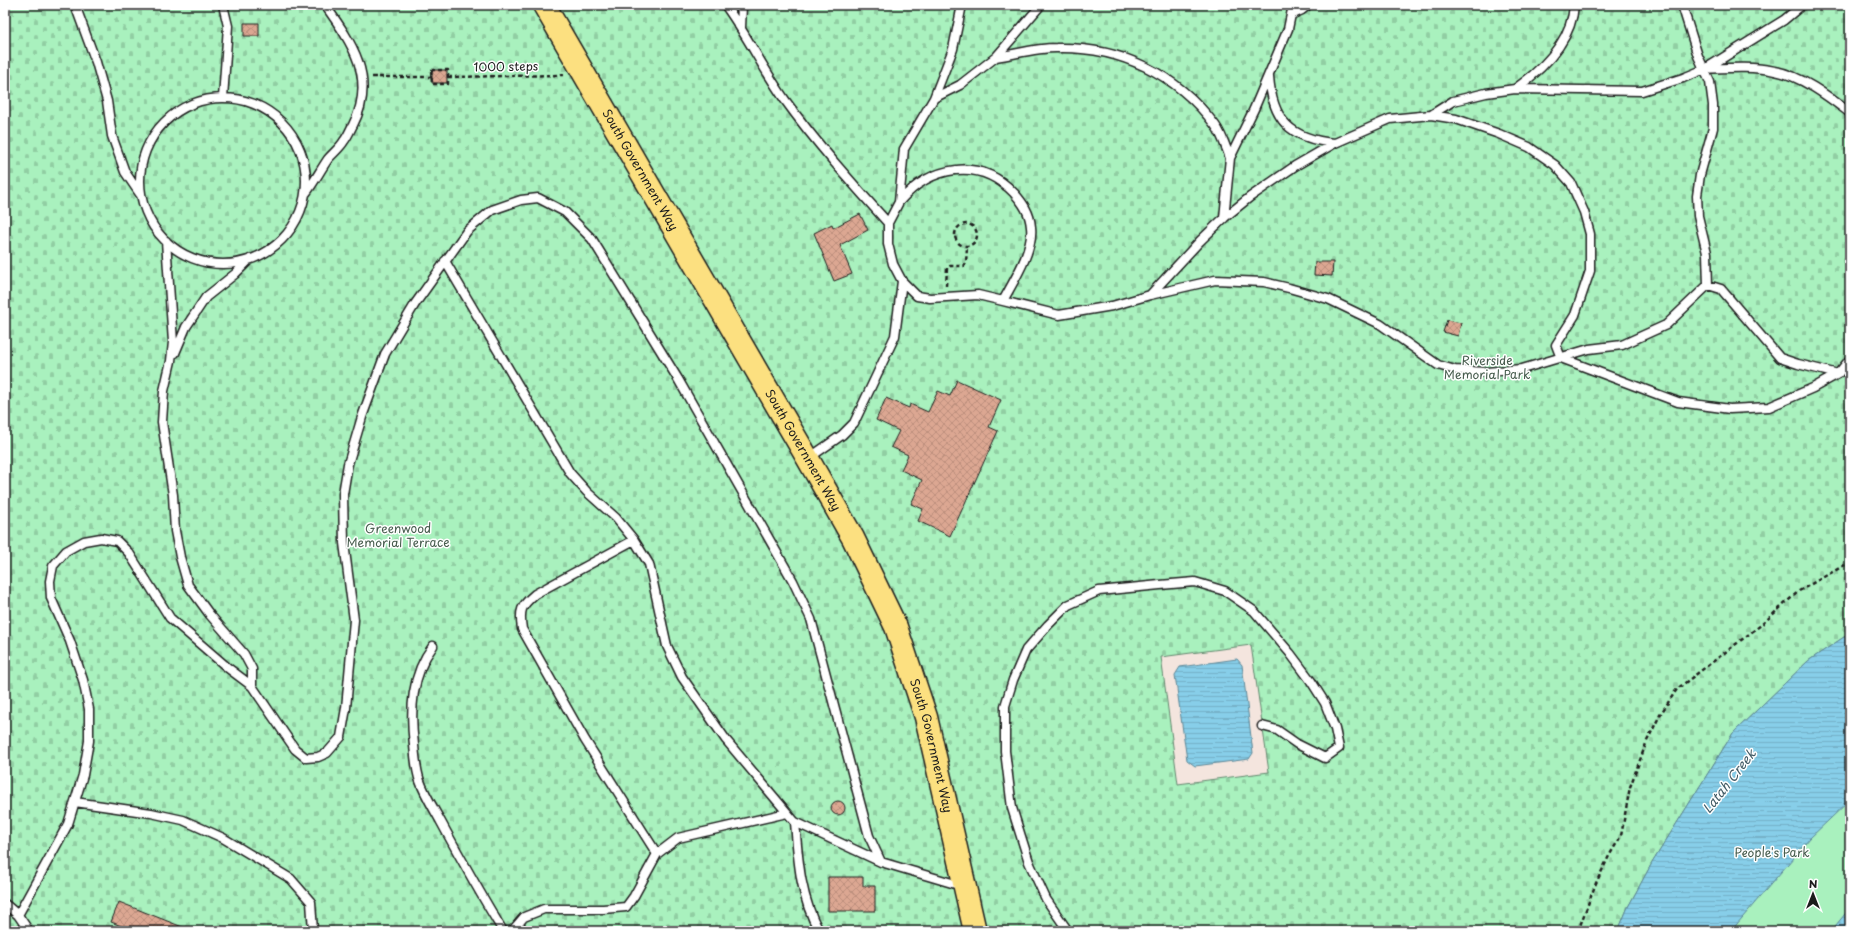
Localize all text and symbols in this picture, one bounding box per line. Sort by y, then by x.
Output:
street label: 1000 steps [474,56,539,76]
street label: South Government Way [598,106,683,234]
park label: Riverside Memorial Park [1444,351,1530,383]
street label: South Government Way [761,386,846,514]
park label: Greenwood Memorial Terrace [346,519,450,551]
street label: South Government Way [906,676,958,814]
water label: Latah Creek [1697,744,1760,817]
park label: People's Park [1734,843,1810,861]
north arrow [1793,874,1833,914]
text: N [1809,875,1818,892]

